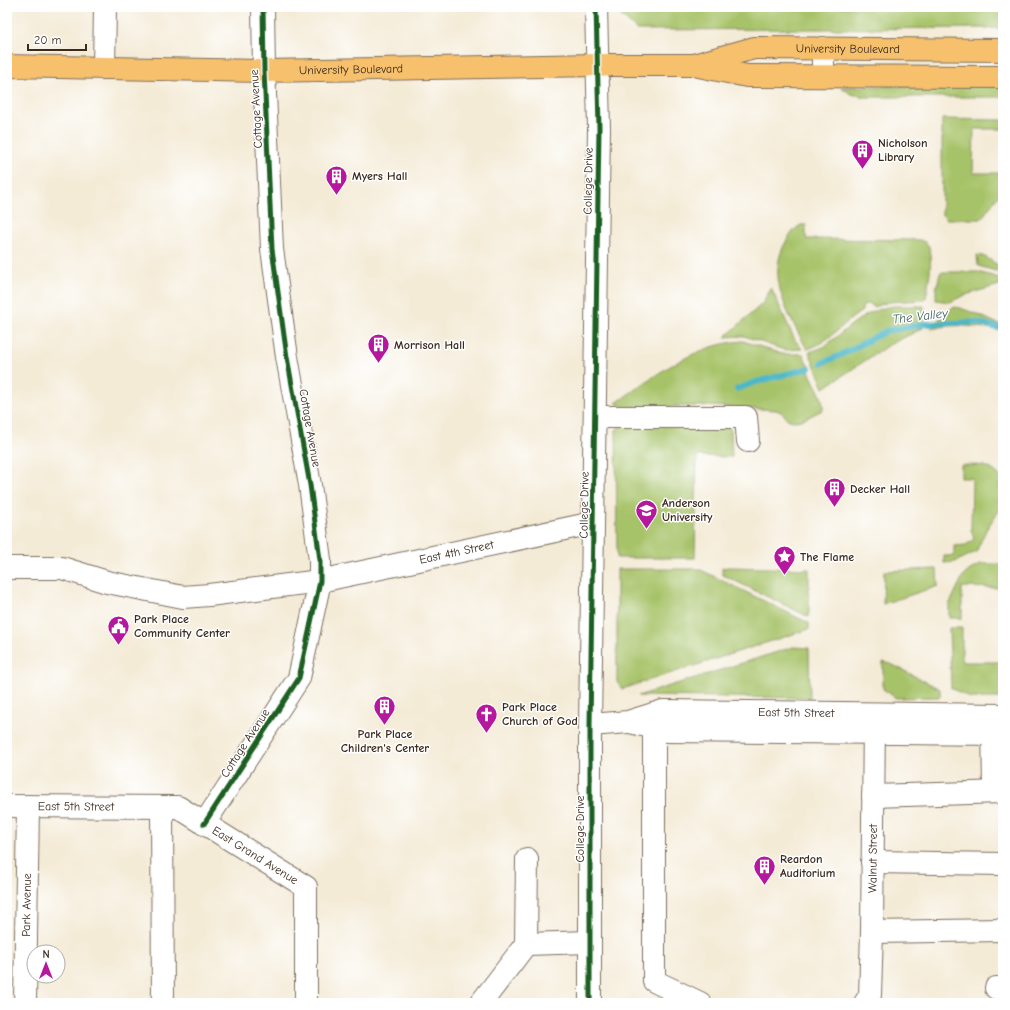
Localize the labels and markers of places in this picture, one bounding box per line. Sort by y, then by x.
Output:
place label: Nicholson Library [878,136,928,164]
building icon: Nicholson Library [850,137,876,170]
building icon: Myers Hall [324,163,350,196]
place label: Myers Hall [352,169,407,183]
building icon: Morrison Hall [365,332,391,365]
place label: Morrison Hall [394,338,465,352]
building icon: Decker Hall [821,476,847,509]
place label: Decker Hall [850,482,910,496]
place label: Anderson University [662,496,713,524]
school or university icon: Anderson University [634,497,660,530]
place icon: The Flame [772,544,798,577]
place label: The Flame [800,550,854,564]
place label: Park Place Community Center [134,612,230,640]
public building icon: Park Place Community Center [105,613,131,646]
building icon: Park Place Children's Center [372,694,398,727]
place label: Park Place Church of God [502,700,578,728]
church icon: Park Place Church of God [474,701,500,734]
place label: Park Place Children's Center [341,727,429,755]
place label: Reardon Auditorium [780,852,835,880]
building icon: Reardon Auditorium [752,853,778,886]

